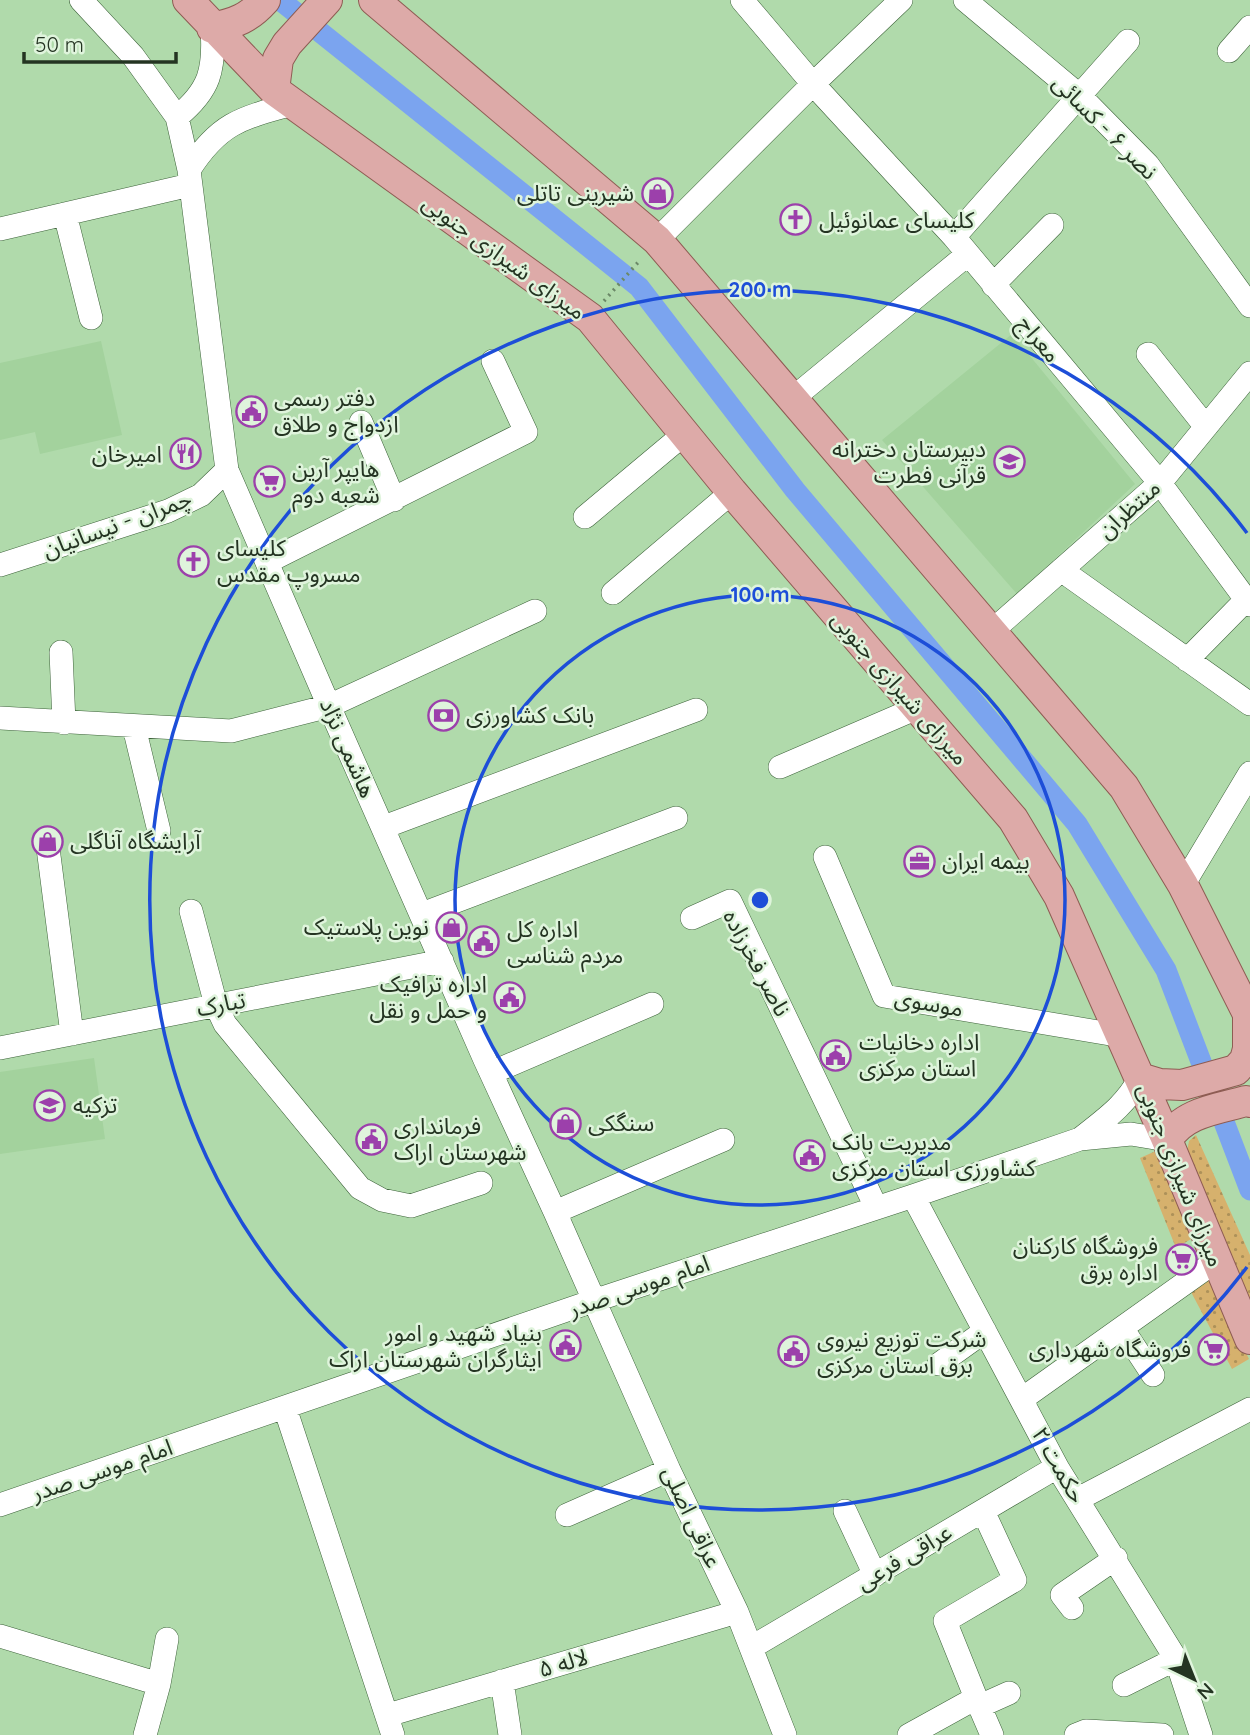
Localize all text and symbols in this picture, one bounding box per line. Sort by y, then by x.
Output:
scale bar [24,21,177,65]
text: 50 m [35,31,84,57]
street label: نصر ۶ - کسائی [1047,68,1164,185]
shop icon: شیرینی تاتلی [640,176,674,210]
place label: شیرینی تاتلی [517,178,634,207]
street label: میرزای شیرازی جنوبی [417,188,592,326]
church icon: کلیسای عمانوئیل [779,203,813,237]
place label: کلیسای عمانوئیل [819,205,975,234]
text: 200 m [729,276,791,302]
street label: معراج [1009,309,1067,370]
place label: دفتر رسمی ازدواج و طلاق [274,383,399,441]
public building icon: دفتر رسمی ازدواج و طلاق [234,394,268,428]
place label: دبیرستان دخترانه قرآنی فطرت [832,434,986,489]
restaurant icon: امیرخان [168,437,202,471]
place label: امیرخان [92,439,162,468]
school or university icon: دبیرستان دخترانه قرآنی فطرت [992,445,1026,479]
place label: هایپر آرین شعبه دوم [292,454,380,513]
supermarket icon: هایپر آرین شعبه دوم [252,465,286,499]
street label: منتظران [1091,473,1166,544]
street label: چمران - نیسانیان [38,483,196,565]
place label: کلیسای مسروپ مقدس [217,533,361,590]
church icon: کلیسای مسروپ مقدس [177,544,211,578]
text: 100 m [730,581,790,607]
street label: میرزای شیرازی جنوبی [825,605,975,771]
street label: هاشمی نژاد [314,694,383,802]
bank icon: بانک کشاورزی [426,698,460,732]
place label: بانک کشاورزی [466,700,594,729]
shop icon: آرایشگاه آناگلی [30,824,64,858]
place label: آرایشگاه آناگلی [70,826,202,855]
office icon: بیمه ایران [902,844,936,878]
place label: بیمه ایران [942,846,1030,875]
centre of rings [748,888,772,912]
street label: ناصر فخرزاده [717,904,798,1021]
shop icon: نوین پلاستیک [435,910,469,944]
place label: نوین پلاستیک [304,912,429,942]
place label: اداره کل مردم شناسی [507,914,623,973]
public building icon: اداره کل مردم شناسی [467,925,501,959]
place label: اداره ترافیک و حمل و نقل [370,969,487,1024]
public building icon: اداره ترافیک و حمل و نقل [493,980,527,1014]
street label: موسوی [892,982,966,1023]
street label: تبارک [194,985,248,1022]
place label: اداره دخانیات استان مرکزی [859,1027,980,1082]
public building icon: اداره دخانیات استان مرکزی [819,1038,853,1072]
street label: میرزای شیرازی جنوبی [1131,1079,1231,1271]
school or university icon: تزکیه [33,1088,67,1122]
place label: تزکیه [73,1090,118,1119]
shop icon: سنگکی [548,1106,582,1140]
place label: سنگکی [588,1108,654,1137]
place label: فرمانداری شهرستان اراک [394,1111,526,1166]
public building icon: فرمانداری شهرستان اراک [354,1122,388,1156]
place label: مدیریت بانک کشاورزی استان مرکزی [832,1127,1036,1182]
public building icon: مدیریت بانک کشاورزی استان مرکزی [792,1138,826,1172]
place label: فروشگاه کارکنان اداره برق [1013,1231,1158,1286]
supermarket icon: فروشگاه کارکنان اداره برق [1164,1242,1198,1276]
street label: امام موسی صدر [564,1248,714,1327]
place label: بنیاد شهید و امور ایثارگران شهرستان اراک [329,1318,542,1373]
place label: شرکت توزیع نیروی برق استان مرکزی [817,1324,987,1379]
public building icon: بنیاد شهید و امور ایثارگران شهرستان اراک [548,1329,582,1363]
supermarket icon: فروشگاه شهرداری [1197,1332,1231,1366]
place label: فروشگاه شهرداری [1029,1334,1191,1363]
public building icon: شرکت توزیع نیروی برق استان مرکزی [777,1335,811,1369]
street label: حکمت ۲ [1026,1422,1093,1508]
street label: امام موسی صدر [27,1432,177,1511]
street label: عراقی اصلی [656,1461,729,1572]
street label: عراقی فرعی [851,1517,957,1596]
street label: لاله ۵ [535,1642,591,1683]
north arrow [1159,1644,1229,1714]
text: N [1192,1678,1219,1705]

